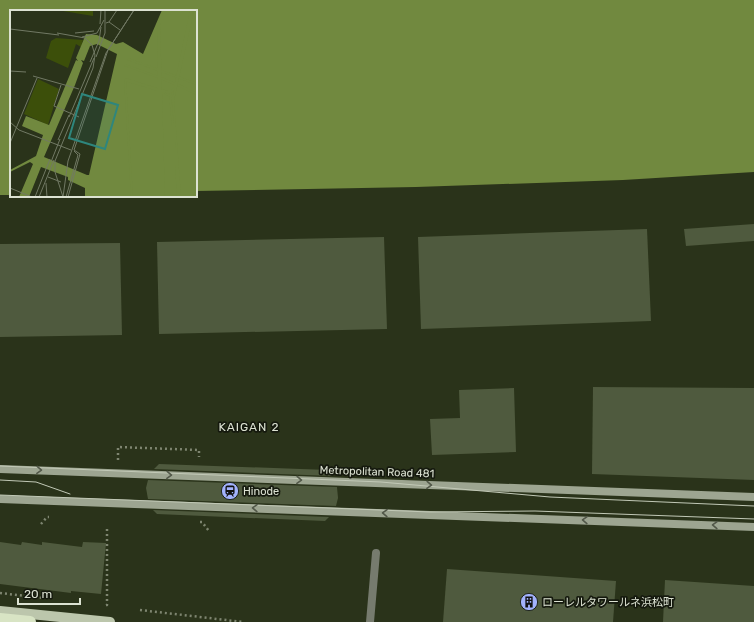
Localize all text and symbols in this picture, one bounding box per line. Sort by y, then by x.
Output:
inset map [10,10,197,197]
district label: KAIGAN 2 [219,420,279,434]
street label: Metropolitan Road 481 [319,464,435,480]
one-way arrow [36,466,42,474]
one-way arrow [166,471,172,479]
one-way arrow [296,476,302,484]
station icon: Hinode [220,481,240,501]
one-way arrow [426,481,432,489]
place label: Hinode [243,485,279,498]
one-way arrow [252,504,258,512]
one-way arrow [382,508,388,517]
one-way arrow [582,516,588,524]
one-way arrow [712,521,718,529]
scale bar [18,580,80,606]
text: 20 m [24,587,52,601]
building icon: ローレルタワールネ浜松町 [519,592,539,612]
place label: ローレルタワールネ浜松町 [542,596,674,609]

